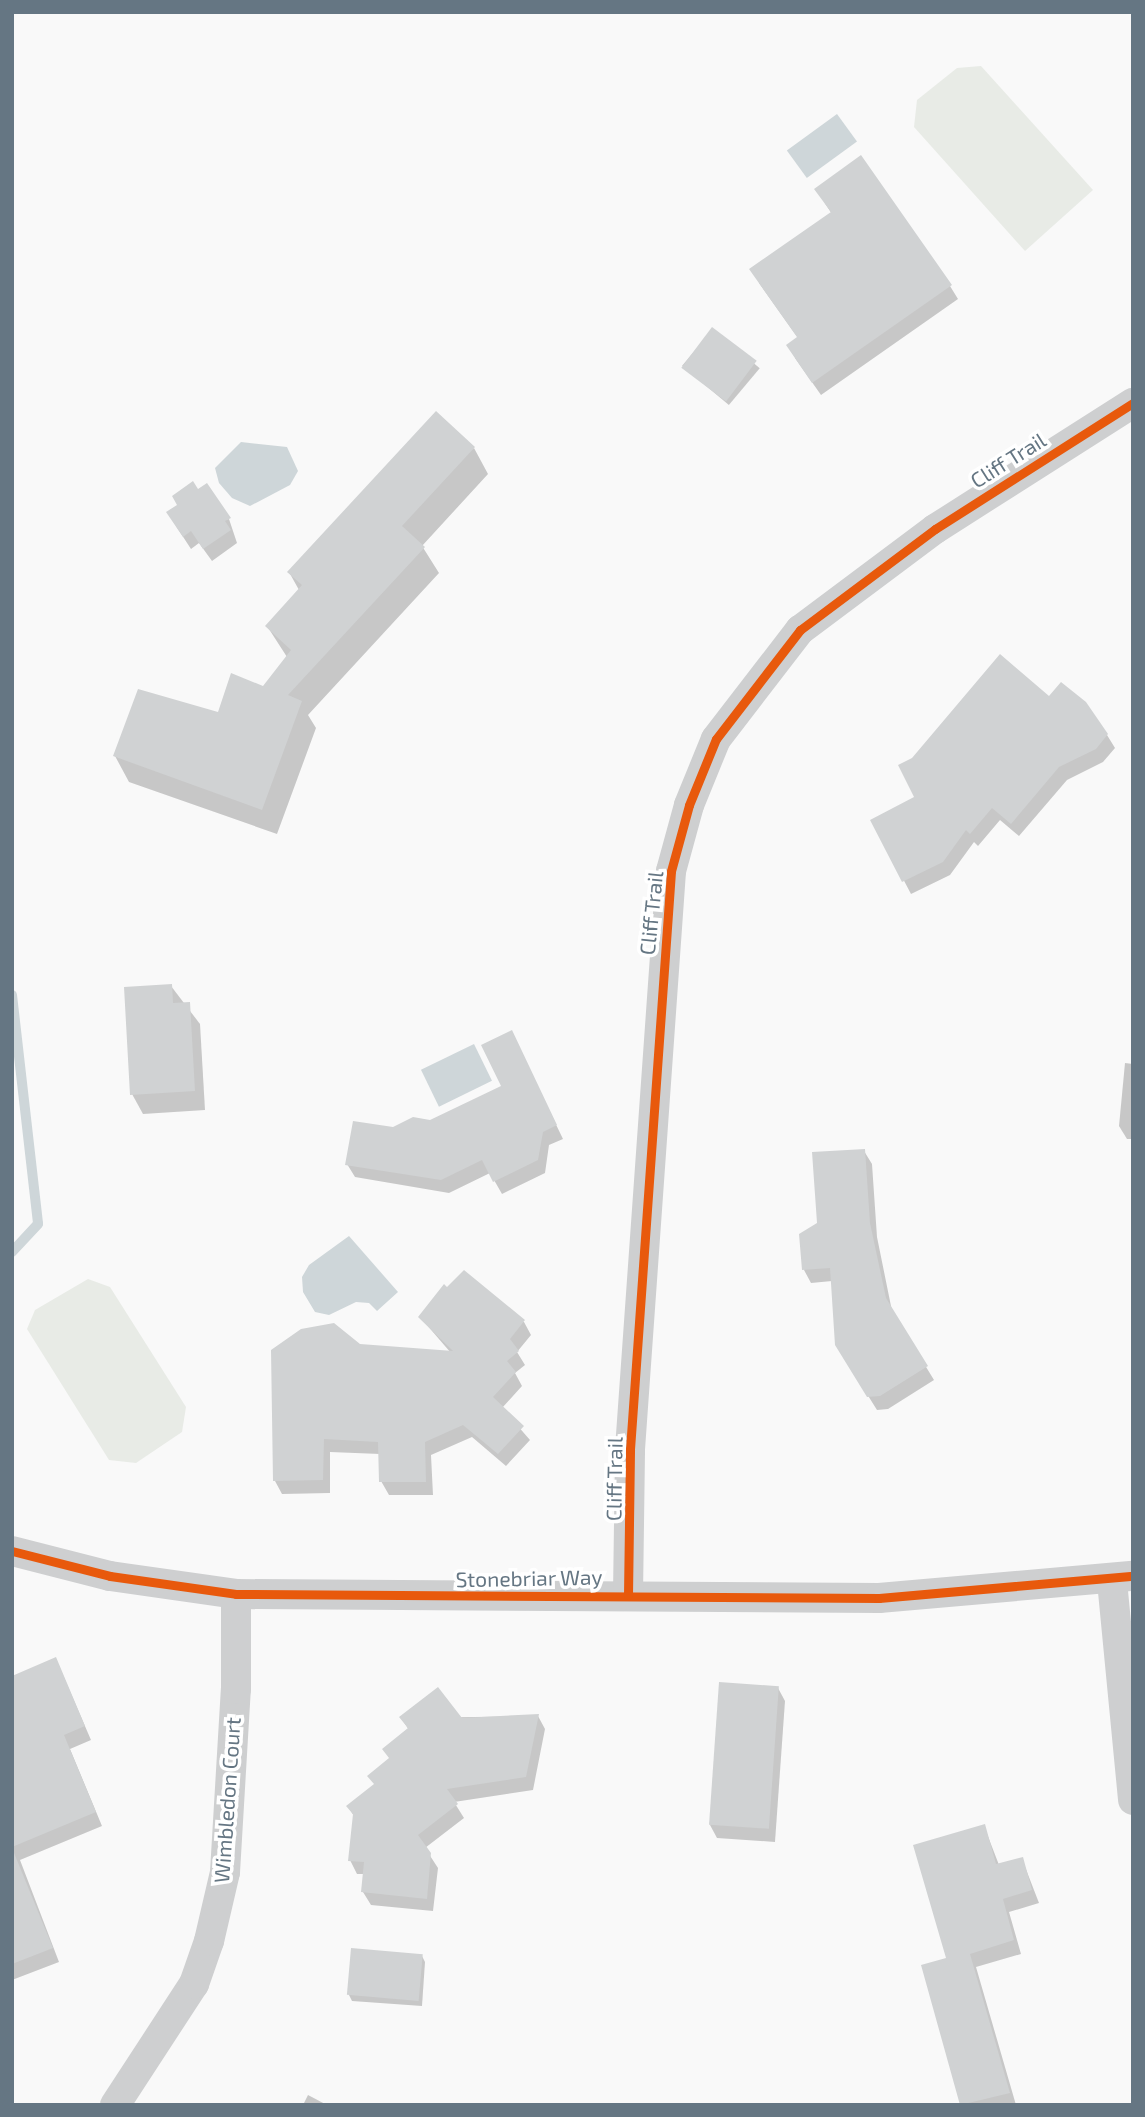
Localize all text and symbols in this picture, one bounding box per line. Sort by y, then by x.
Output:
street label: Cliff Trail [965,427,1051,493]
street label: Cliff Trail [634,870,668,956]
street label: Cliff Trail [601,1436,627,1522]
street label: Stonebriar Way [455,1564,603,1592]
street label: Wimbledon Court [209,1716,245,1884]

